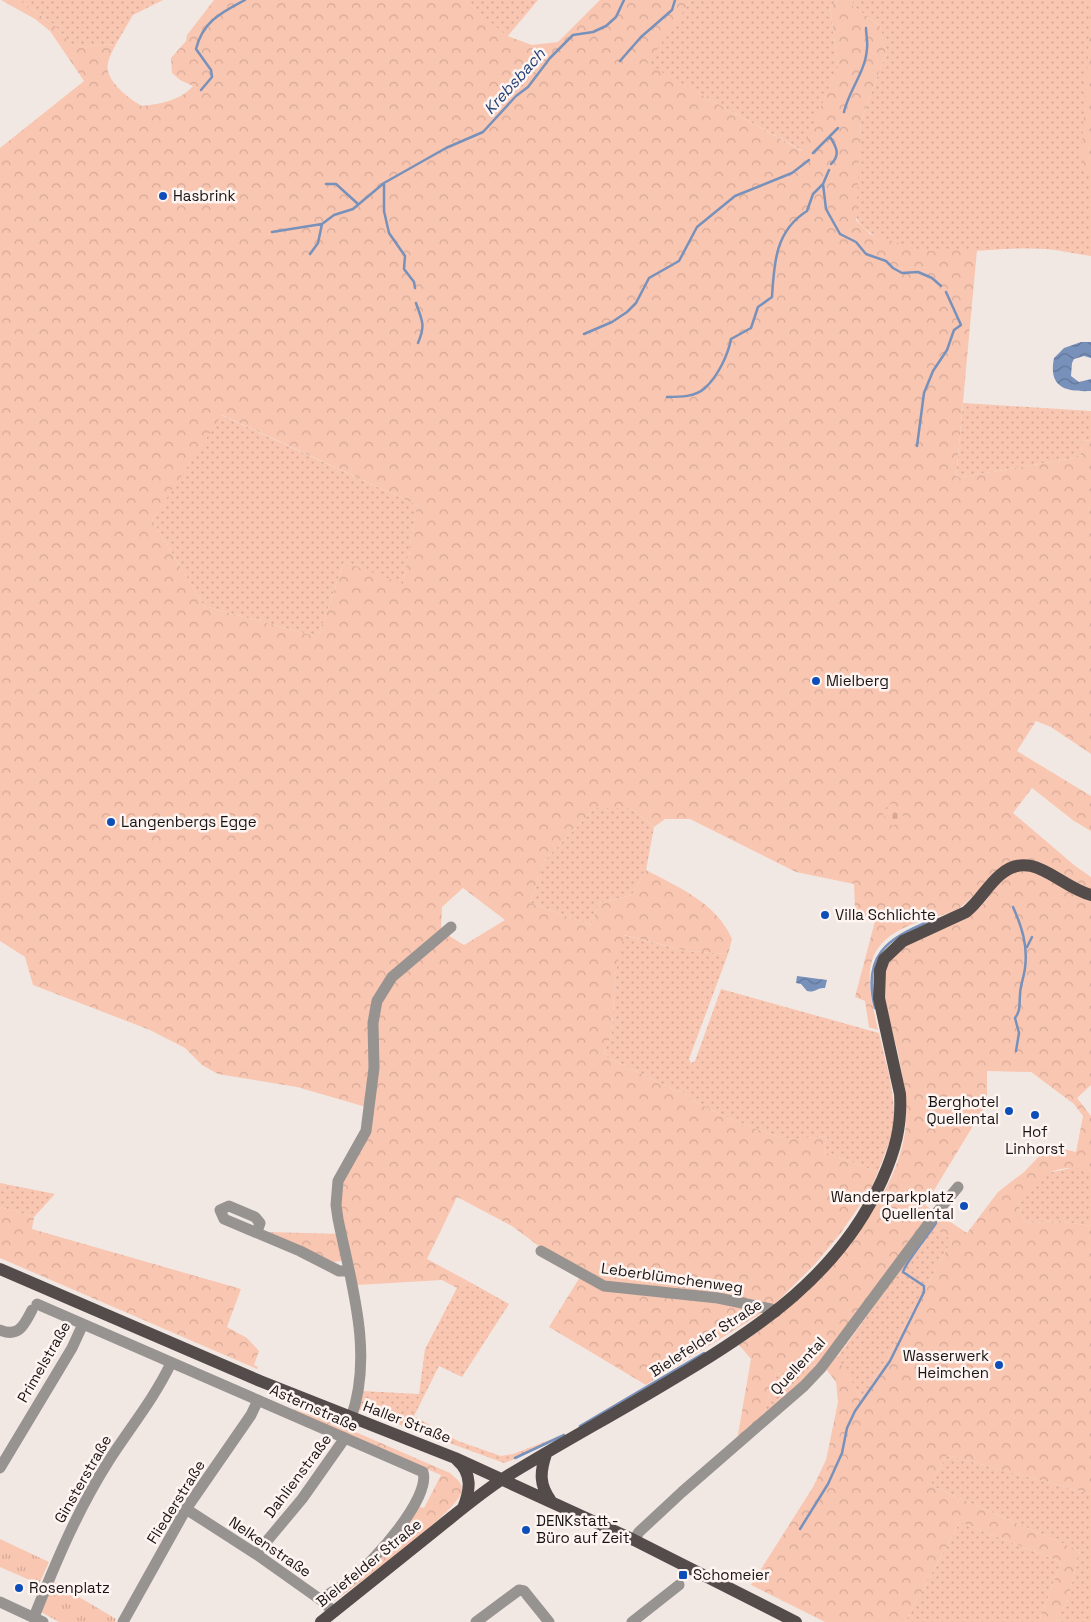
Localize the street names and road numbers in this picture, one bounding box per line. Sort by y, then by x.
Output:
street label: Leberblümchenweg [600,1258,744,1297]
street label: Bielefelder Straße [646,1294,766,1381]
street label: Primelstraße [13,1318,75,1406]
street label: Quellental [766,1333,829,1399]
street label: Asternstraße [267,1380,361,1435]
street label: Haller Straße [361,1396,454,1447]
street label: Dahlienstraße [260,1430,335,1521]
street label: Ginsterstraße [50,1431,115,1526]
street label: Fliederstraße [142,1456,209,1547]
street label: Nelkenstraße [225,1512,315,1581]
street label: Bielefelder Straße [312,1514,425,1611]

